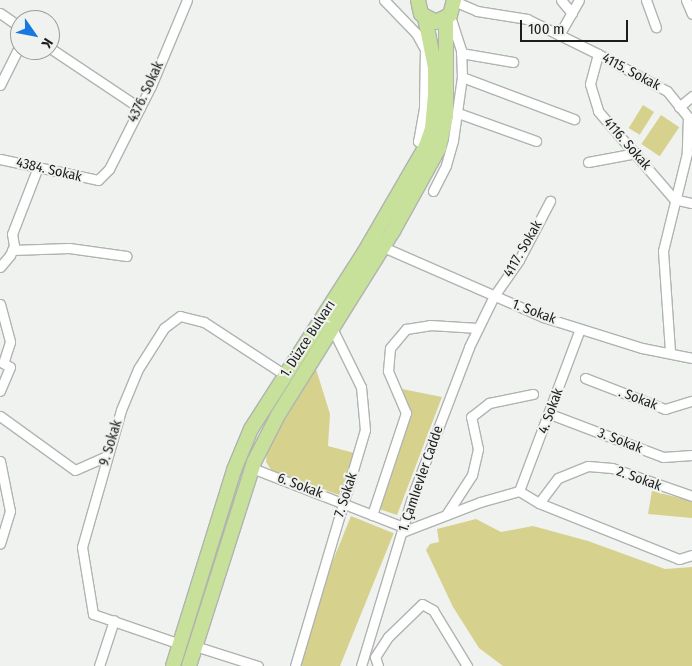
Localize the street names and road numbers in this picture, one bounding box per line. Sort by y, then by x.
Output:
street label: 4115. Sokak [599,50,663,94]
street label: 4376. Sokak [125,59,167,125]
street label: 4116. Sokak [600,114,654,174]
street label: 4384. Sokak [15,154,83,186]
street label: 4117. Sokak [500,218,546,280]
street label: 1. Sokak [510,296,558,328]
street label: 1. Düzce Bulvarı [277,297,339,381]
street label: . Sokak [616,384,660,414]
street label: 4. Sokak [535,386,567,436]
street label: 9. Sokak [96,418,126,468]
street label: 1. Çamlıevler Cadde [395,424,447,534]
street label: 3. Sokak [595,425,645,457]
street label: 2. Sokak [614,463,664,495]
street label: 6. Sokak [275,470,325,502]
street label: 7. Sokak [331,471,361,519]

